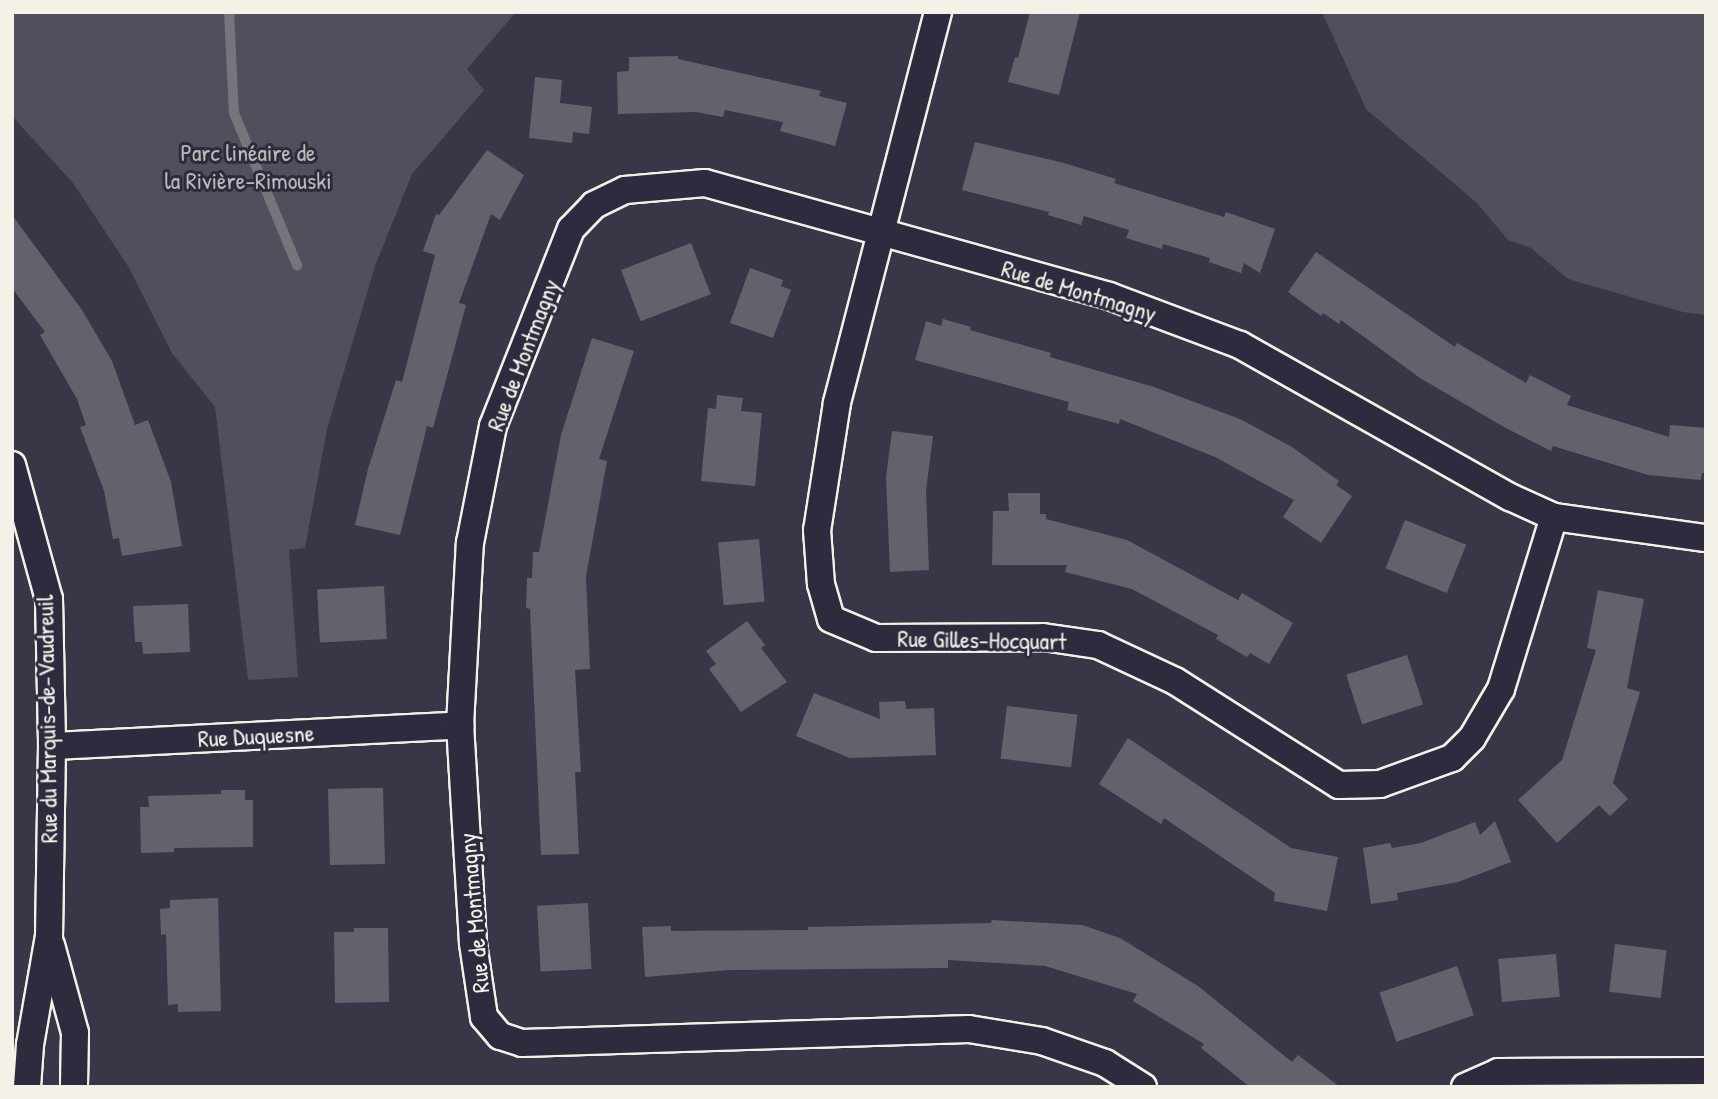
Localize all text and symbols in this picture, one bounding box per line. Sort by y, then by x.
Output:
park label: Parc linéaire de la Rivière-Rimouski [164,139,332,195]
street label: Rue de Montmagny [998,254,1160,328]
street label: Rue de Montmagny [481,275,565,435]
street label: Rue du Marquis-de-Vaudreuil [30,594,64,844]
street label: Rue Gilles-Hocquart [897,624,1067,656]
street label: Rue Duquesne [197,719,315,753]
street label: Rue de Montmagny [453,832,495,994]

